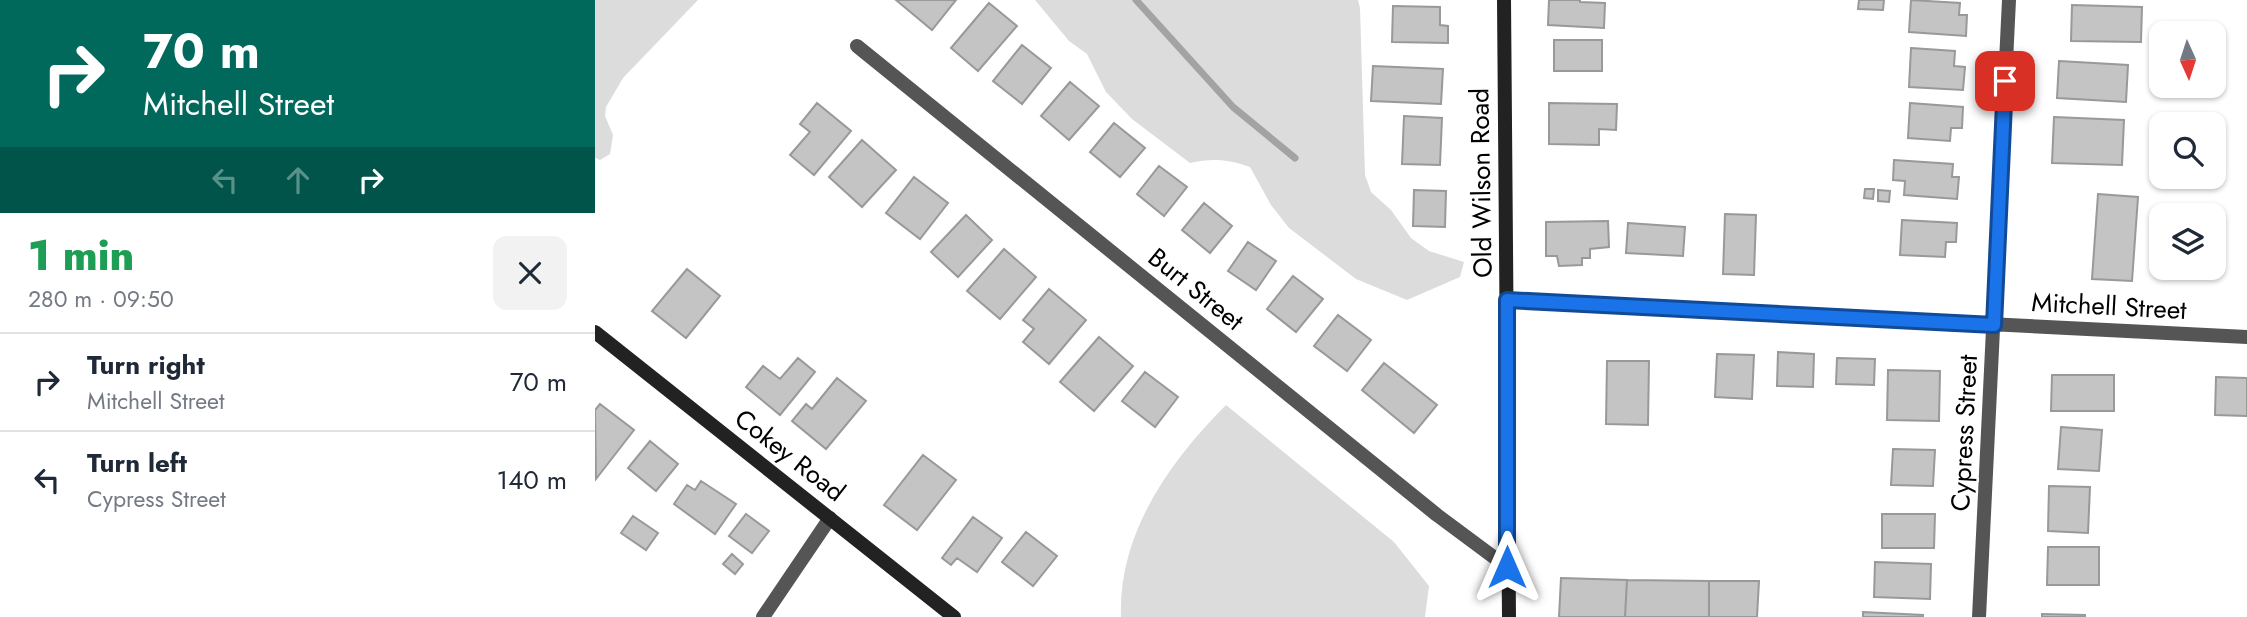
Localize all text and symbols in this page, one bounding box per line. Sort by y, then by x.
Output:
text: 70 m [143,16,260,86]
north arrow [2149,21,2226,98]
map controls [2149,21,2226,280]
icon: right [28,28,119,119]
pin [1975,51,2035,111]
icon: arrive [1986,62,2024,100]
text: Mitchell Street [143,81,334,127]
street label: Old Wilson Road [1460,88,1502,278]
button: search [2149,112,2226,189]
icon: left [206,161,244,199]
icon: ahead [279,161,317,199]
icon: right [352,161,390,199]
button: layers [2149,203,2226,280]
text: 1 min [28,225,134,286]
button: close [493,236,567,310]
street label: Burt Street [1140,239,1253,340]
text: 280 m · 09:50 [28,282,174,316]
street label: Mitchell Street [2030,283,2188,329]
text: Turn right [87,346,205,384]
street label: Cypress Street [1941,353,1987,512]
icon: right [28,363,66,401]
text: 70 m [510,363,567,401]
text: Mitchell Street [87,384,224,418]
street label: Cokey Road [727,400,853,510]
text: Turn left [87,444,187,482]
icon: left [28,461,66,499]
text: 140 m [496,461,567,499]
text: Cypress Street [87,482,226,516]
position arrow [1470,530,1544,604]

